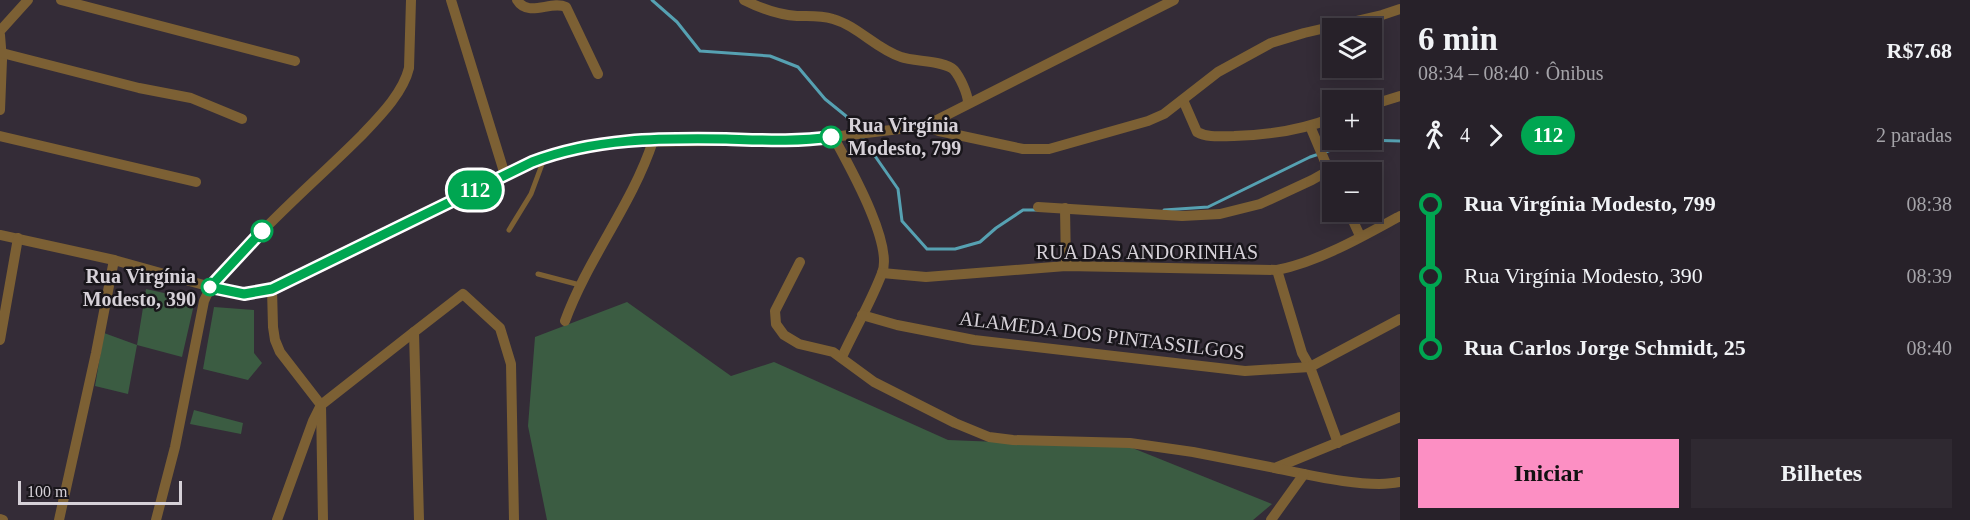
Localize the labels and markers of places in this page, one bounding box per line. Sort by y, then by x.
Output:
place label: Rua Virgínia Modesto, 799 [848,114,961,159]
marker: Rua Virgínia Modesto, 799 [820,126,842,148]
unlabelled marker [251,220,273,242]
place label: Rua Virgínia Modesto, 390 [83,265,196,310]
marker: Rua Virgínia Modesto, 390 [201,278,219,296]

